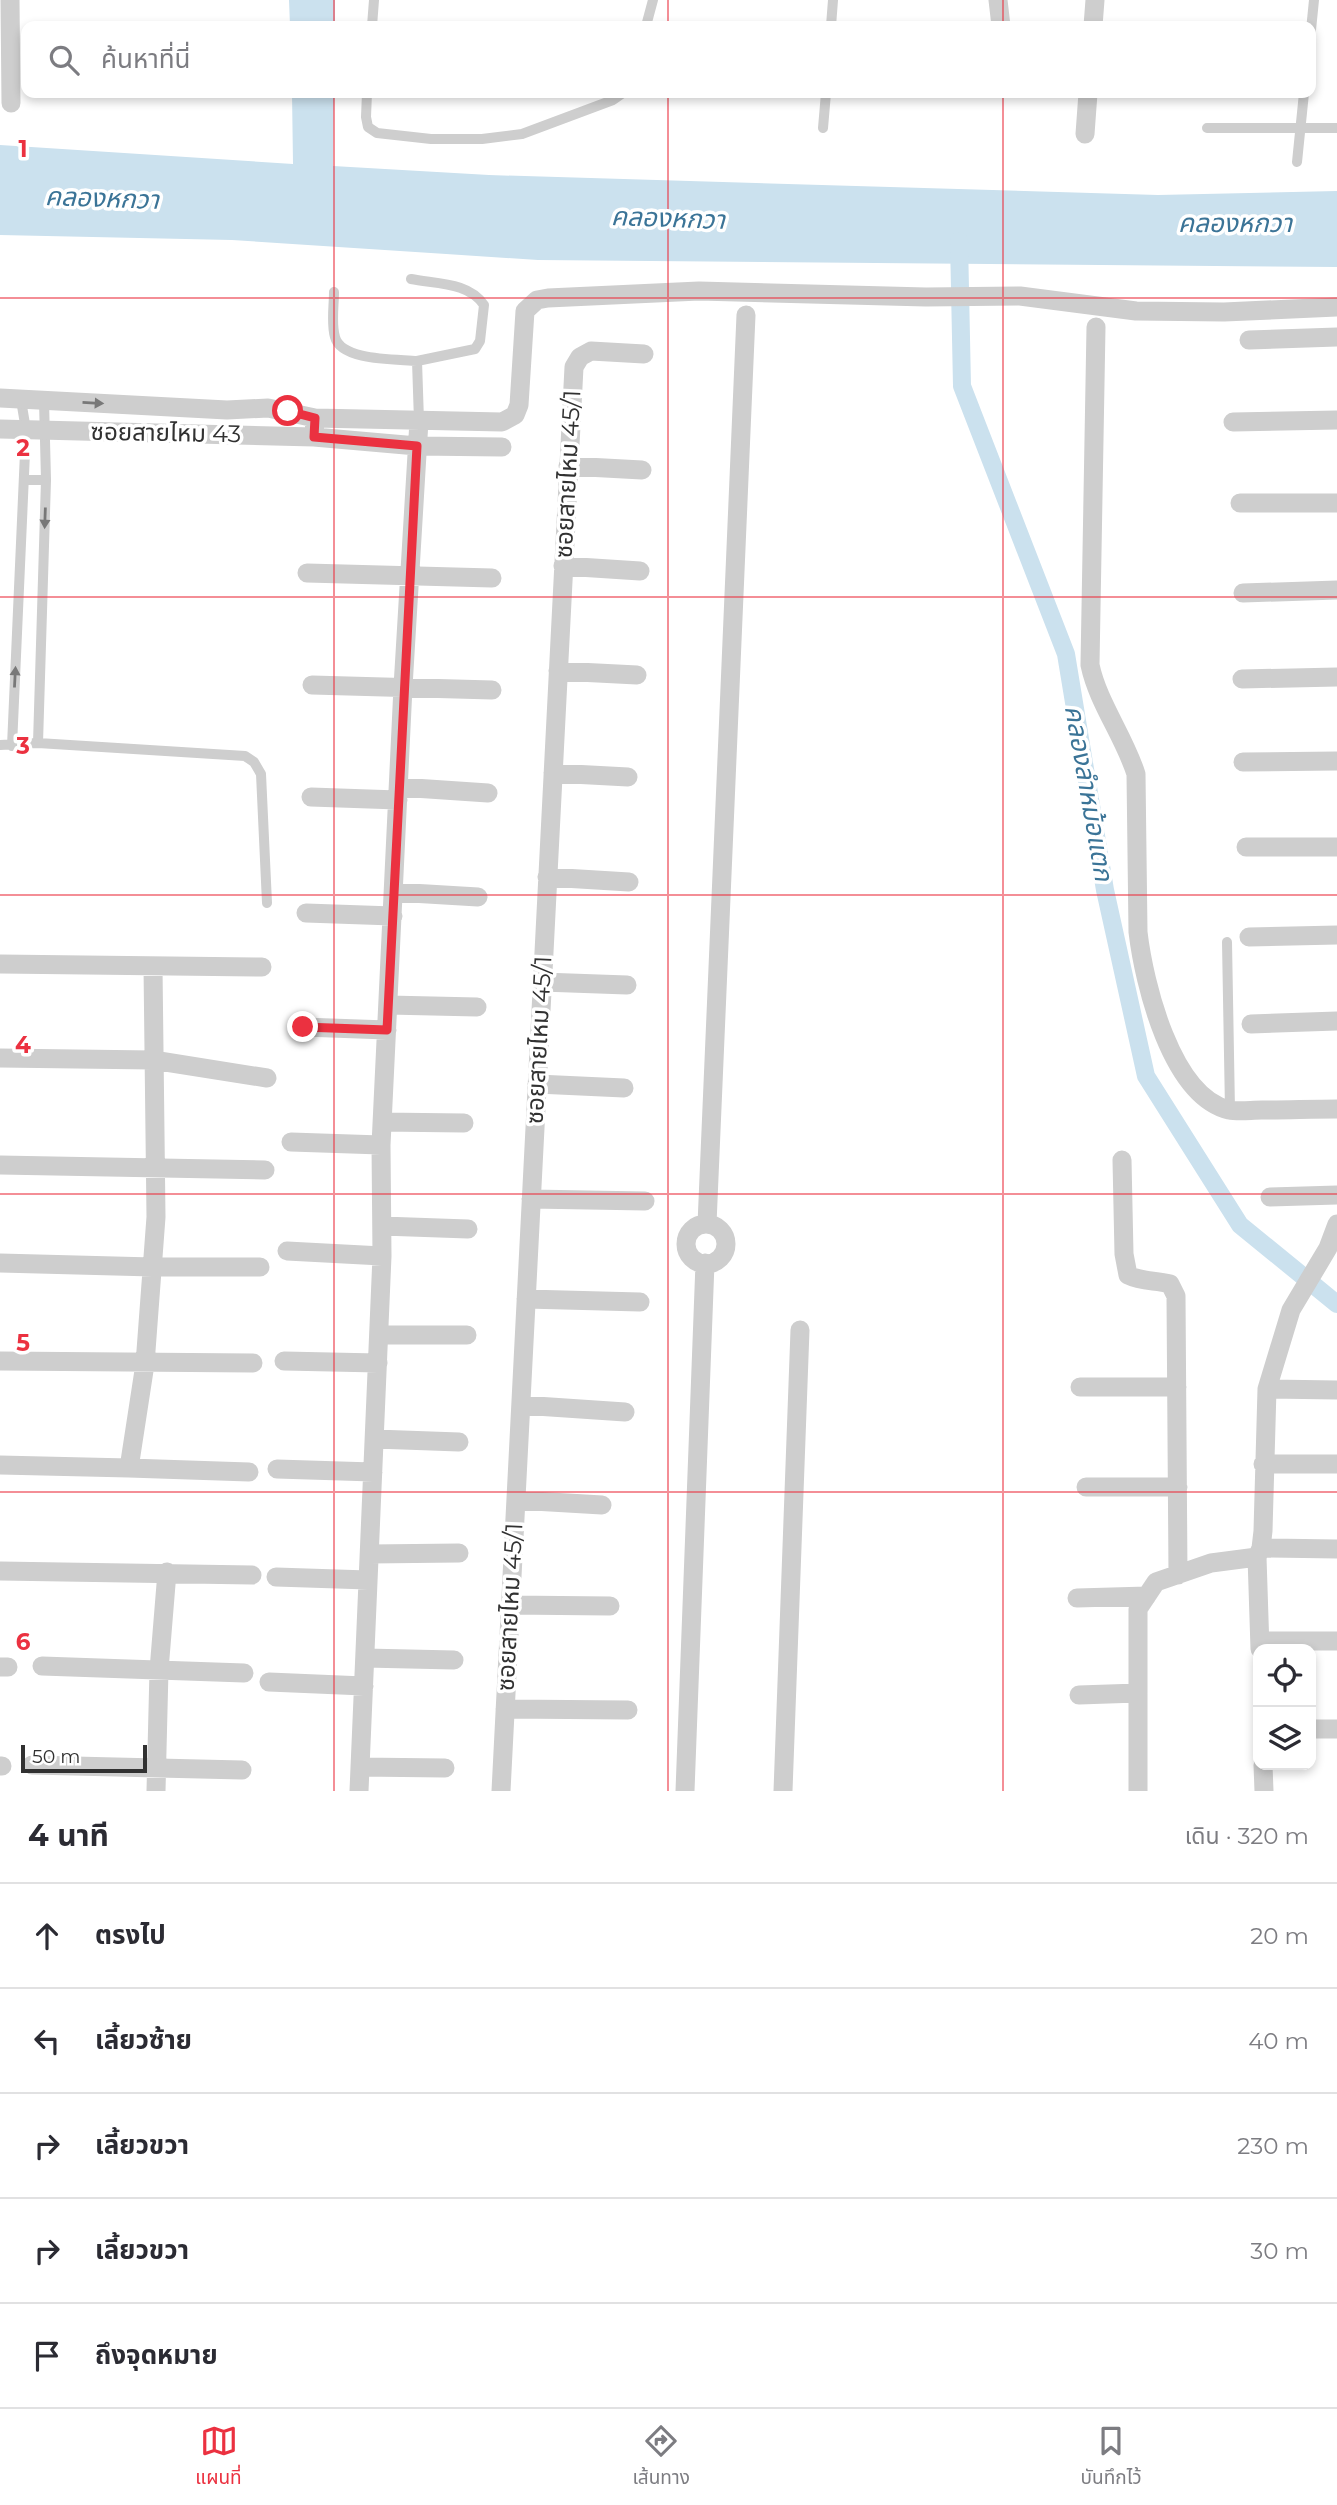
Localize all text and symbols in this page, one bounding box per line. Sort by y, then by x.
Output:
search box [21,21,1316,98]
icon: search [45,41,83,79]
text: ค้นหาที่นี่ [101,43,191,75]
text: 1 [18,135,28,163]
water label: คลองหกวา [45,180,161,216]
water label: คลองหกวา [611,200,727,236]
water label: คลองหกวา [1178,207,1293,239]
street label: ซอยสายไหม 45/1 [549,389,586,559]
route start [272,395,303,426]
one-way arrow [82,398,104,409]
street label: ซอยสายไหม 43 [90,417,242,448]
text: 2 [16,434,30,462]
one-way arrow [39,507,50,529]
one-way arrow [9,666,20,688]
water label: คลองลำหม้อแตก [1058,703,1120,885]
text: 3 [15,732,30,760]
street label: ซอยสายไหม 45/1 [520,955,557,1125]
route end [287,1011,318,1042]
text: 4 [15,1031,31,1059]
text: 5 [16,1329,30,1357]
street label: ซอยสายไหม 45/1 [491,1522,528,1692]
text: 6 [16,1628,31,1656]
map controls [1253,1644,1316,1770]
button: locate [1253,1644,1316,1707]
button: layers [1253,1707,1316,1770]
scale bar [21,1742,147,1774]
text: 50 m [32,1745,80,1768]
text: 4 นาที [28,1817,109,1854]
text: เดิน · 320 m [1185,1822,1309,1850]
icon: ahead [28,1917,66,1955]
text: ตรงไป [95,1919,166,1951]
text: 20 m [1250,1922,1309,1950]
icon: left [28,2022,66,2060]
text: เลี้ยวซ้าย [95,2024,192,2056]
text: 40 m [1248,2027,1309,2055]
icon: right [28,2127,66,2165]
text: เลี้ยวขวา [95,2129,189,2161]
text: 230 m [1237,2132,1309,2160]
icon: right [28,2232,66,2270]
text: เลี้ยวขวา [95,2234,189,2266]
text: 30 m [1250,2237,1309,2265]
icon: arrive [28,2337,66,2375]
text: ถึงจุดหมาย [95,2339,218,2371]
tab: แผนที่ [195,2422,242,2493]
tab: เส้นทาง [632,2422,690,2493]
tab: บันทึกไว้ [1081,2422,1142,2493]

